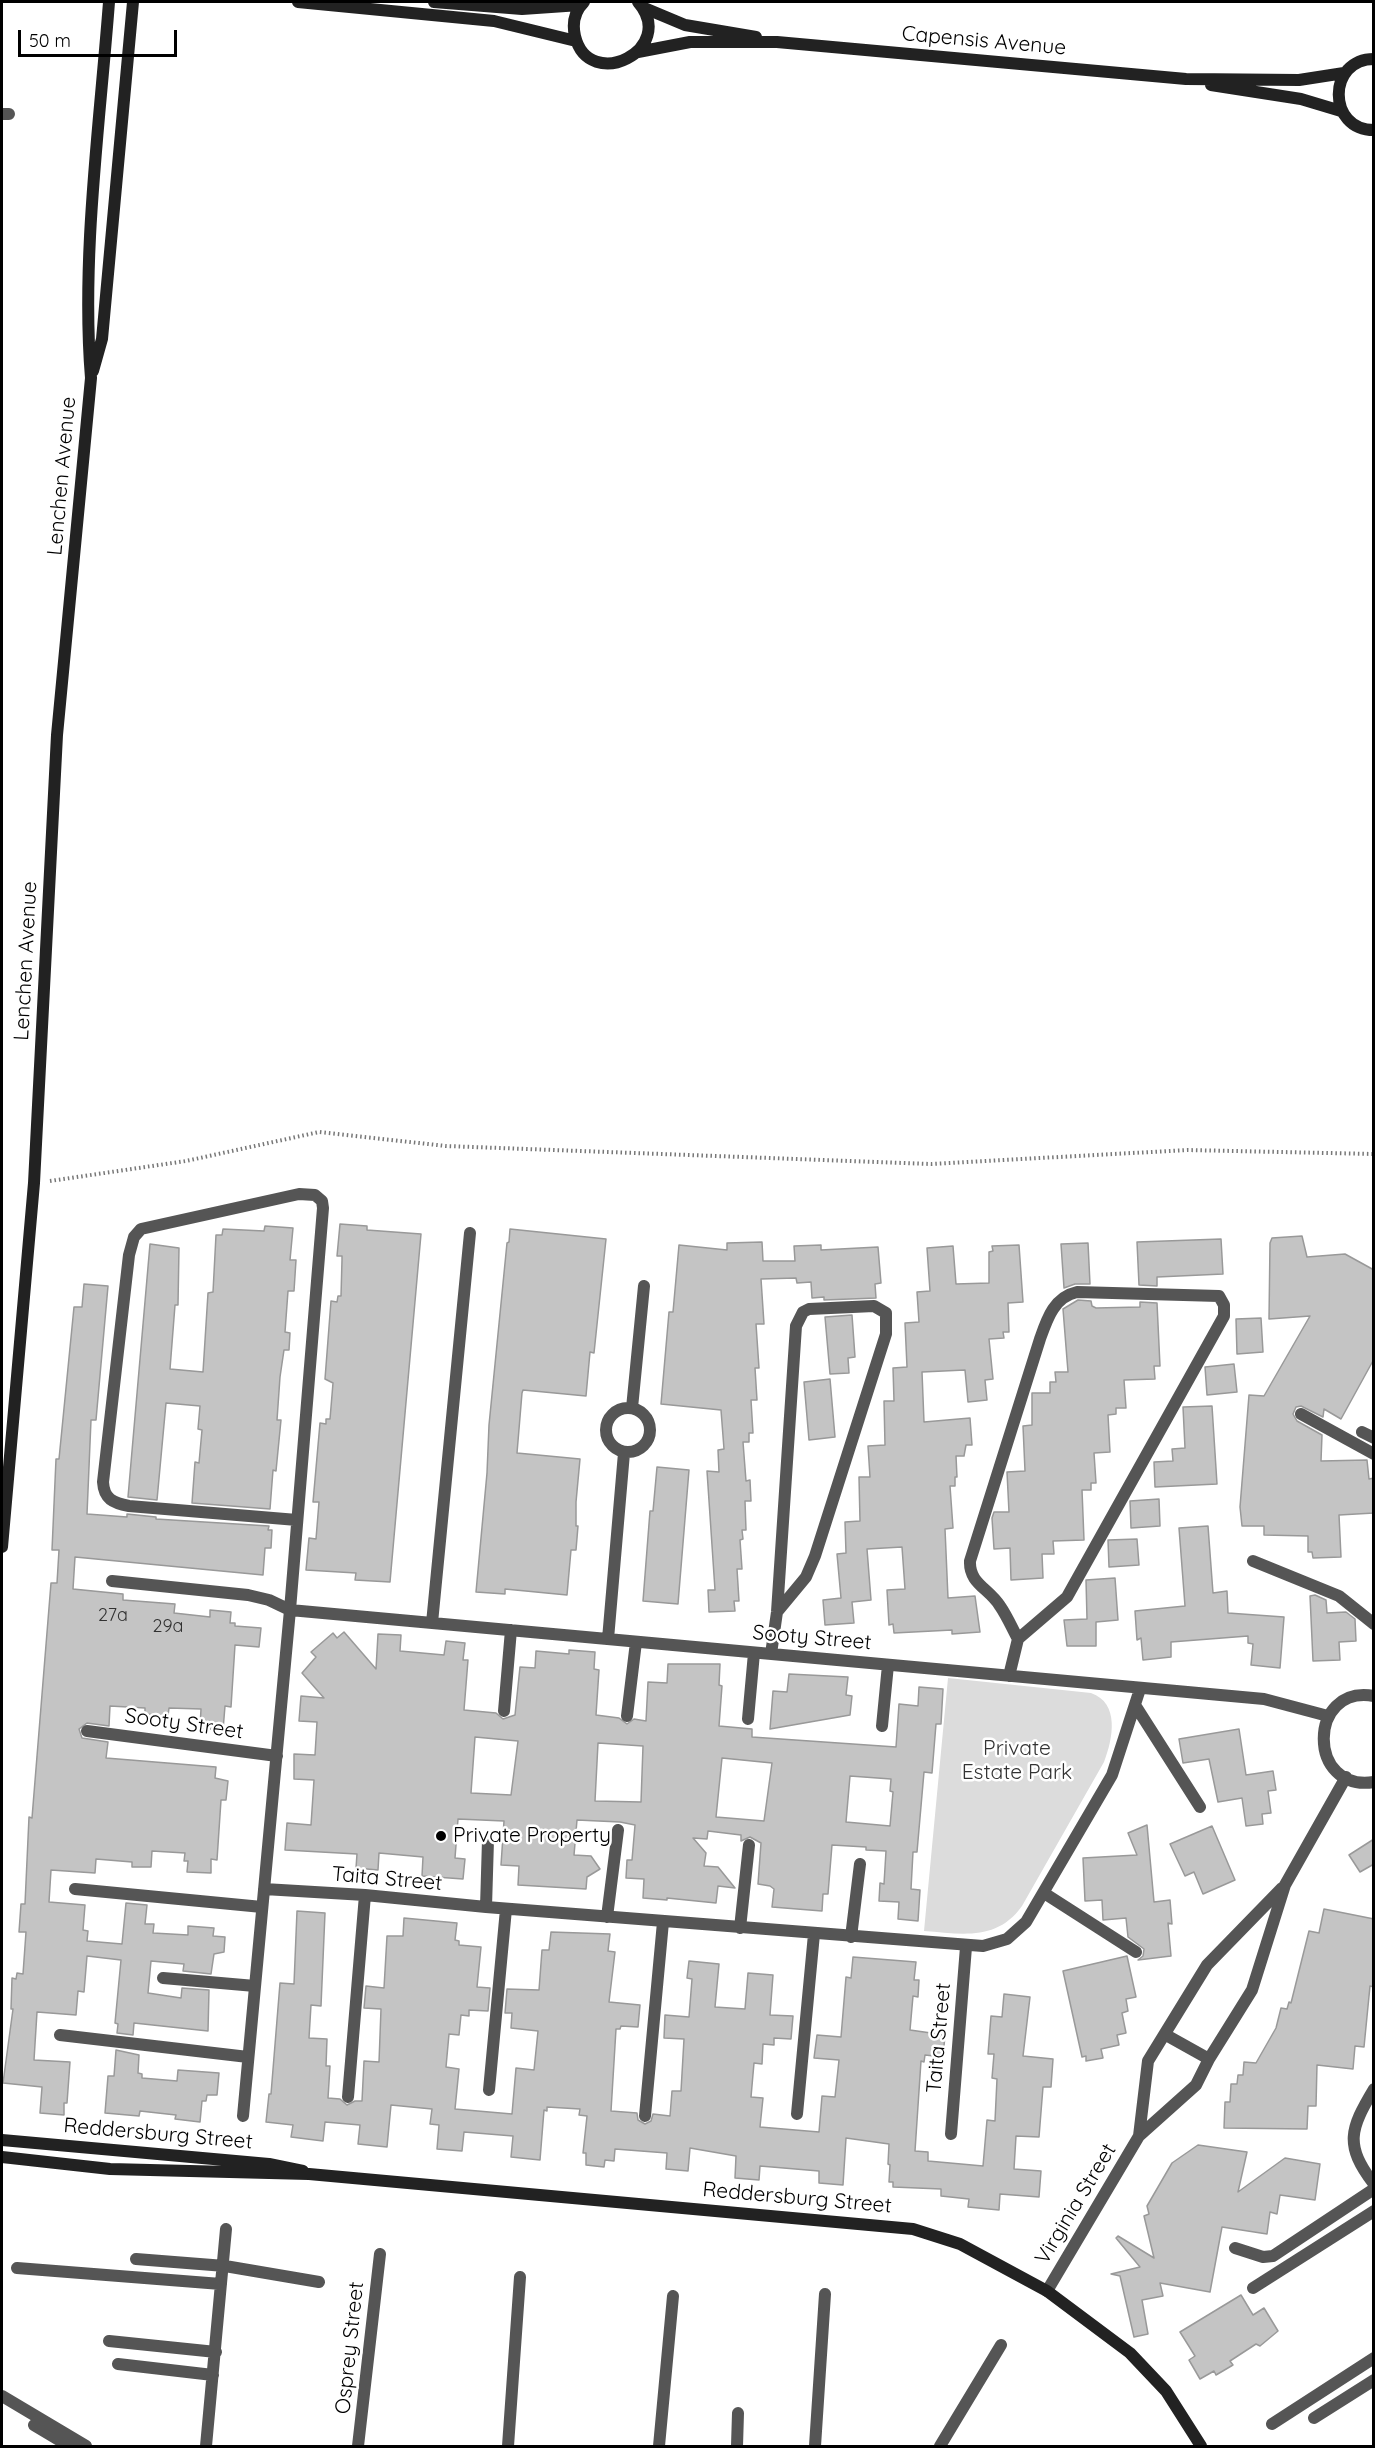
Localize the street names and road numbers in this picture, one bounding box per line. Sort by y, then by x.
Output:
street label: Capensis Avenue [901,21,1067,61]
street label: Lenchen Avenue [42,395,82,557]
street label: Lenchen Avenue [9,881,43,1041]
street label: Sooty Street [751,1620,873,1656]
street label: Sooty Street [123,1703,245,1745]
street label: Taita Street [331,1862,443,1896]
street label: Taita Street [922,1982,956,2094]
street label: Reddersburg Street [62,2113,254,2155]
street label: Virginia Street [1030,2139,1122,2269]
street label: Reddersburg Street [701,2177,893,2219]
street label: Osprey Street [331,2280,369,2416]

